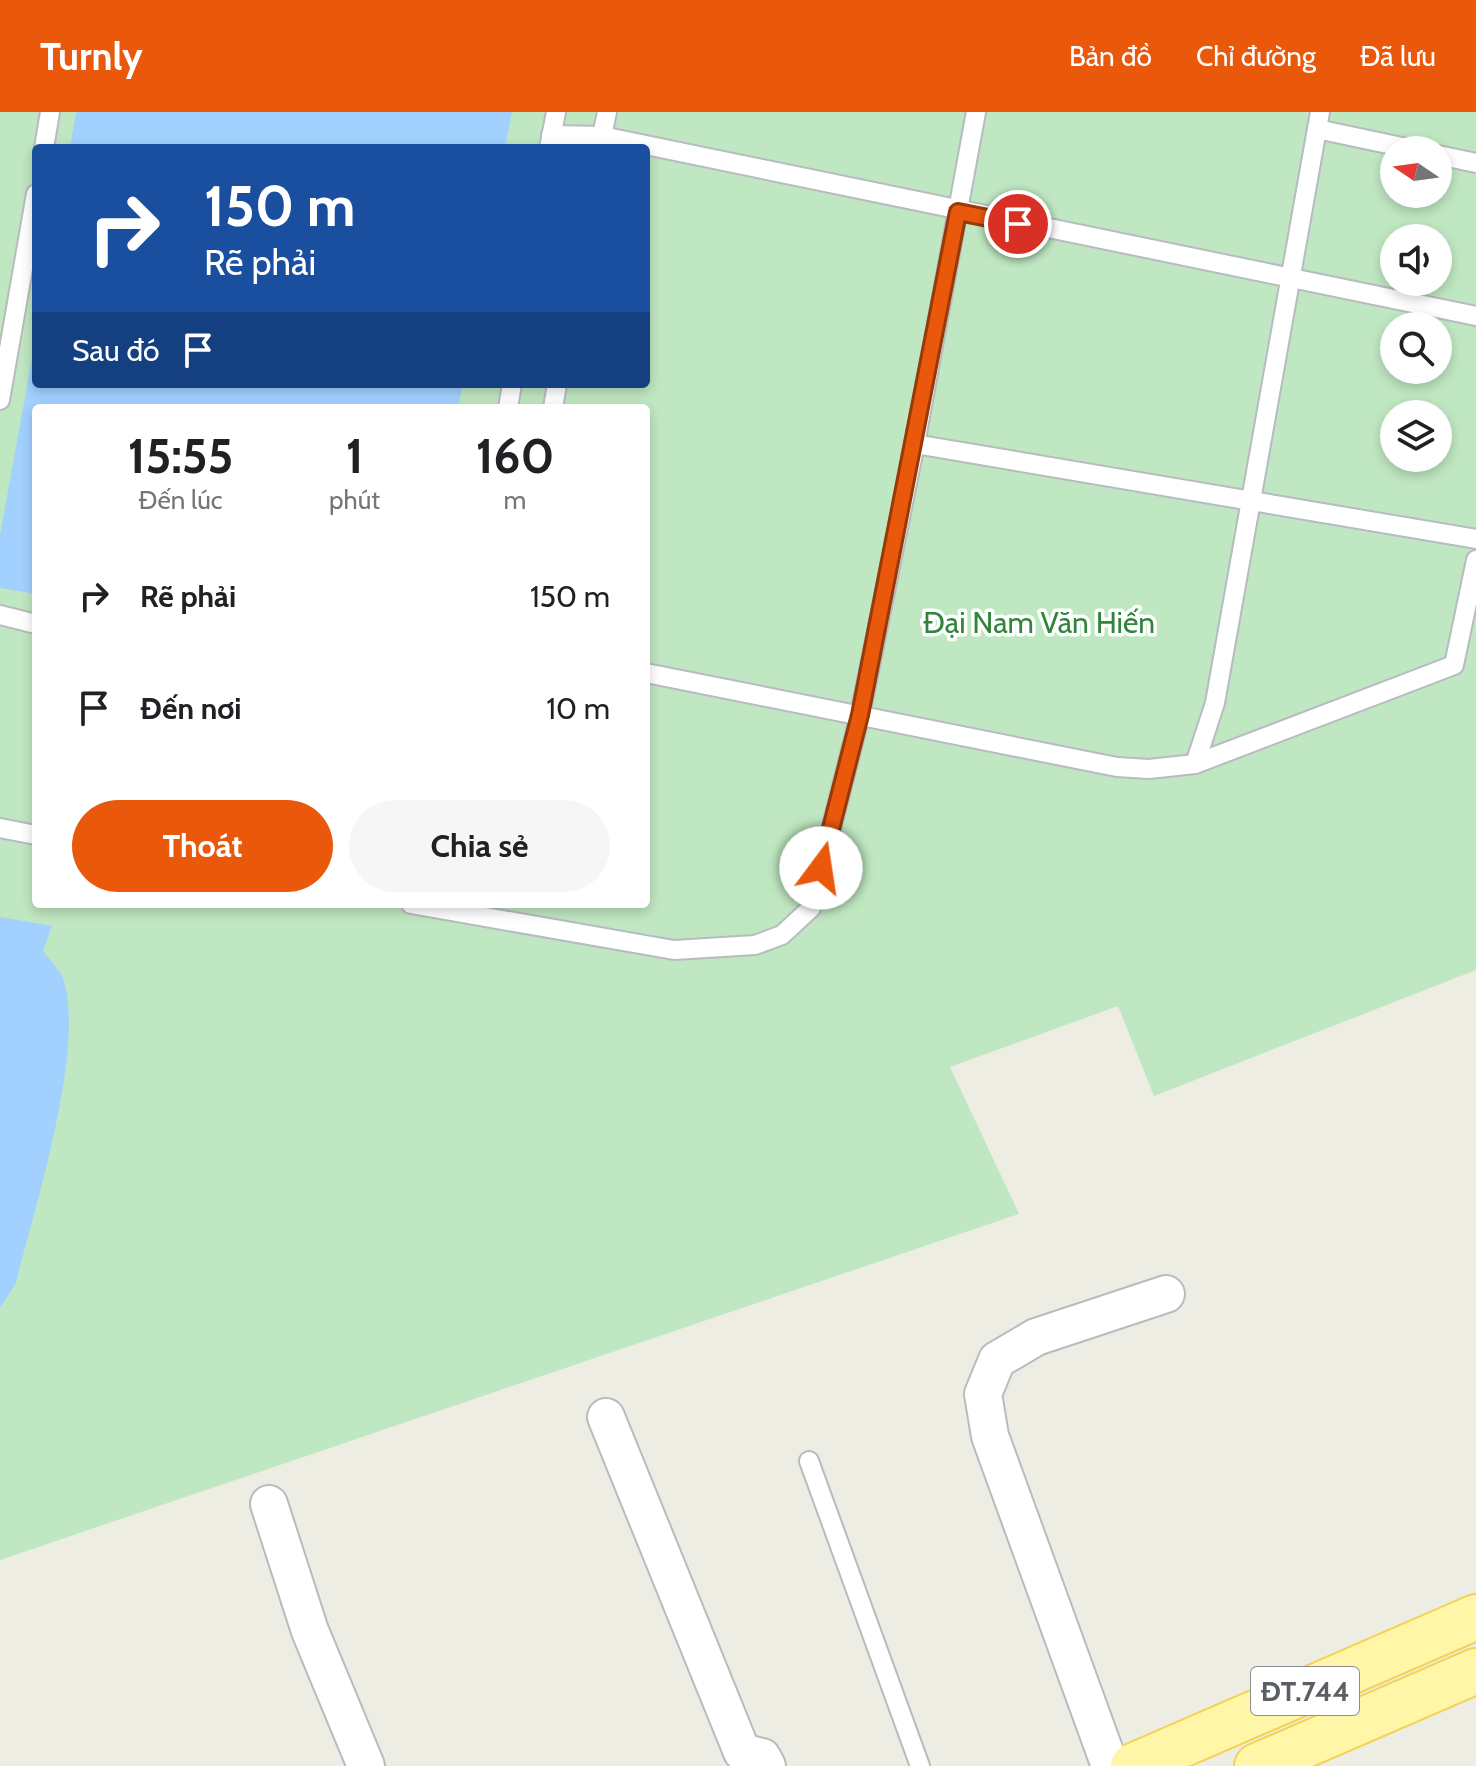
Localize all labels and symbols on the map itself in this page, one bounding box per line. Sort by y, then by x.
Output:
north arrow [1380,136,1452,208]
pin [984,190,1052,258]
park label: Đại Nam Văn Hiến [923,604,1155,641]
position arrow [779,826,863,910]
road number: ĐT.744 [1251,1667,1359,1715]

